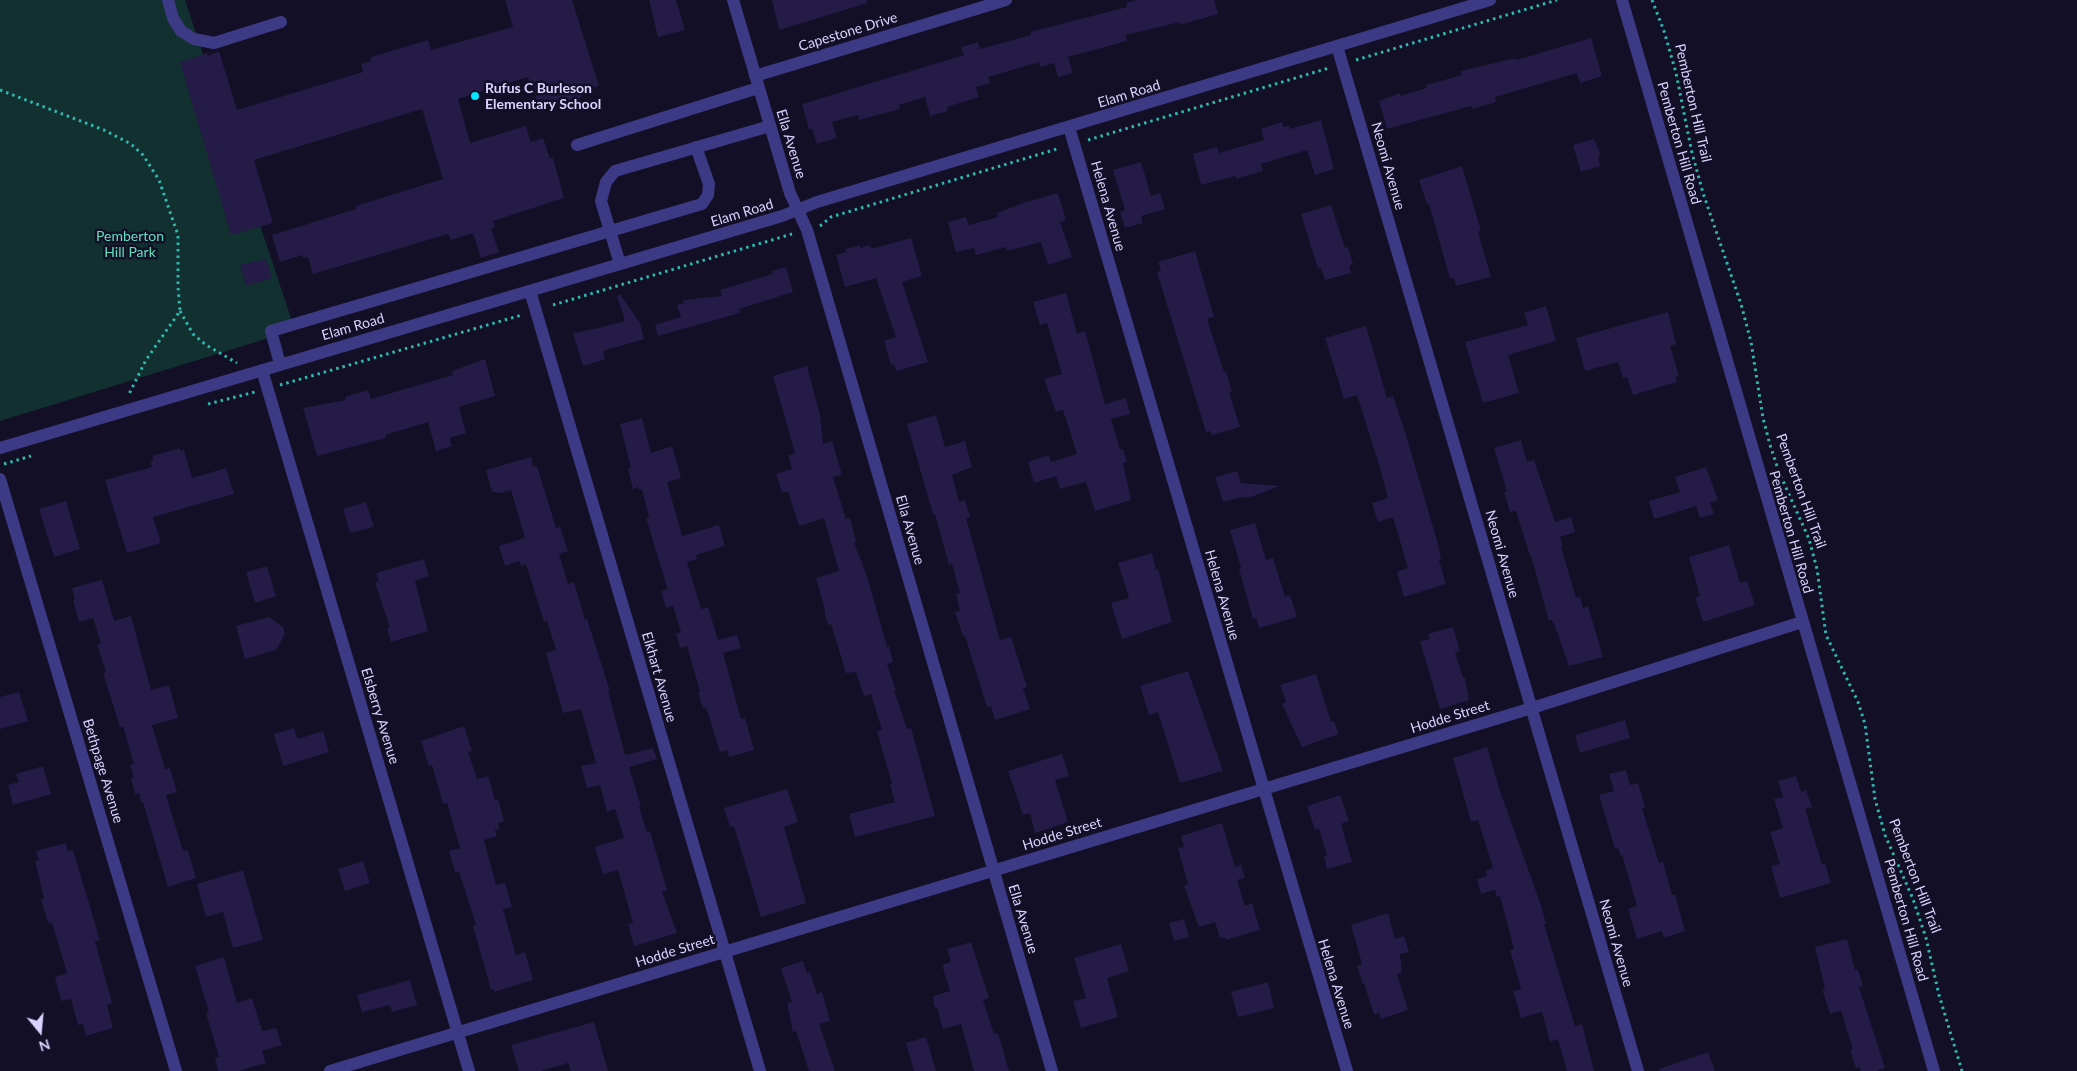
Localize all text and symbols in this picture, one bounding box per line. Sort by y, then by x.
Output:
street label: Capestone Drive [796,9,900,55]
street label: Pemberton Hill Trail [1671,42,1715,164]
street label: Elam Road [1096,77,1162,111]
place label: Rufus C Burleson Elementary School [485,80,601,112]
street label: Pemberton Hill Road [1653,80,1705,206]
marker: Rufus C Burleson Elementary School [469,90,481,102]
street label: Ella Avenue [773,107,809,181]
street label: Neomi Avenue [1367,120,1409,212]
street label: Helena Avenue [1087,159,1129,253]
street label: Elam Road [709,196,775,230]
park label: Pemberton Hill Park [96,228,164,260]
street label: Elam Road [320,310,386,344]
street label: Pemberton Hill Trail [1772,431,1830,551]
street label: Pemberton Hill Road [1765,469,1817,595]
street label: Ella Avenue [892,493,928,567]
street label: Neomi Avenue [1481,508,1523,600]
street label: Helena Avenue [1201,548,1243,642]
street label: Elkhart Avenue [638,630,680,724]
street label: Elsberry Avenue [357,666,403,766]
street label: Hodde Street [1408,697,1492,737]
street label: Bethpage Avenue [79,717,127,825]
street label: Hodde Street [1020,814,1104,854]
street label: Pemberton Hill Trail [1885,816,1945,936]
street label: Pemberton Hill Road [1880,857,1932,983]
street label: Ella Avenue [1005,882,1041,956]
street label: Neomi Avenue [1595,897,1637,989]
street label: Hodde Street [633,931,717,971]
street label: Helena Avenue [1314,937,1358,1031]
north arrow [15,1006,65,1056]
text: N [37,1036,52,1056]

